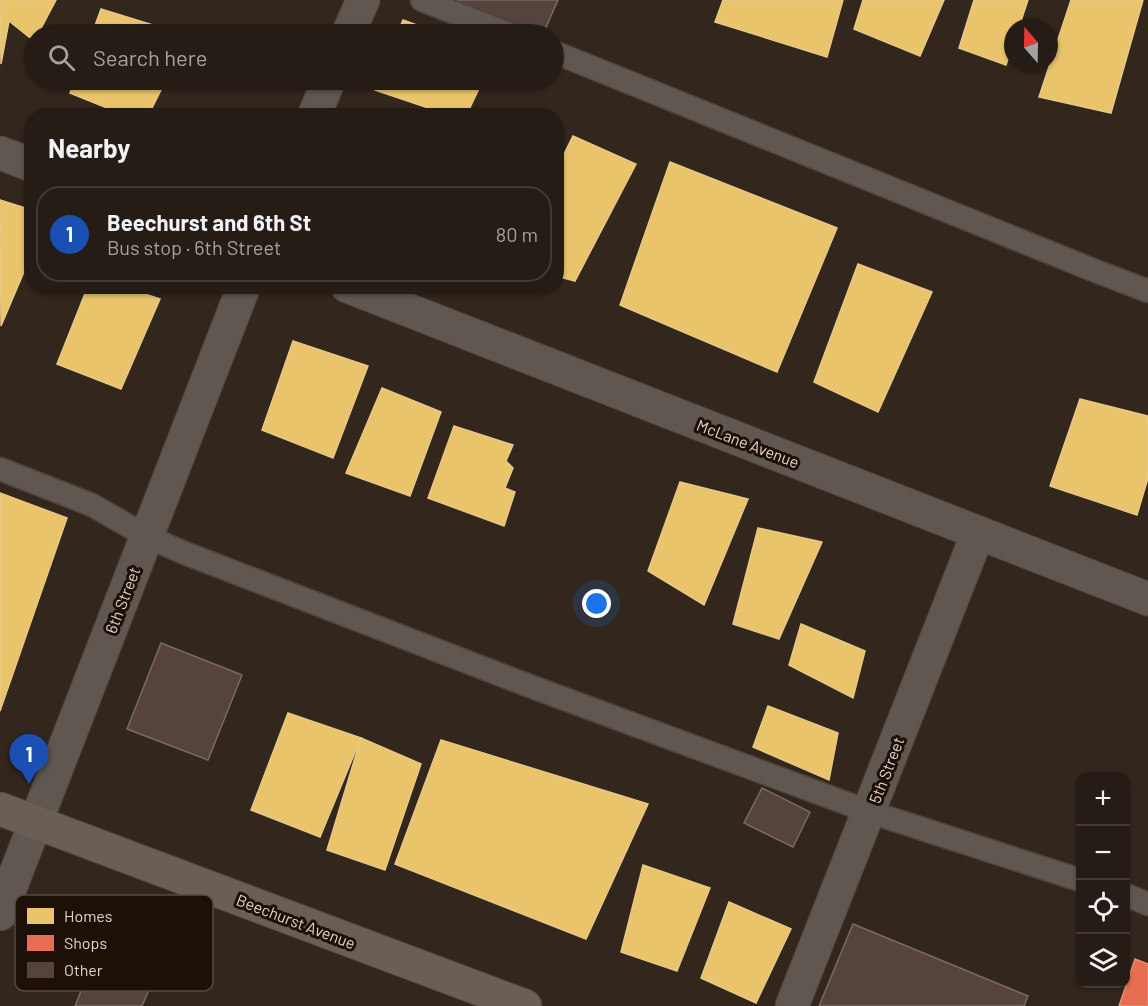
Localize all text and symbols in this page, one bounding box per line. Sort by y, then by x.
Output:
north arrow [1004,18,1058,72]
search box [24,24,564,90]
icon: search [45,41,78,74]
text: Search here [93,44,207,70]
text: Nearby [48,132,130,163]
text: Beechurst and 6th St [107,209,311,235]
text: 1 [66,222,73,246]
text: 80 m [496,222,538,246]
text: Bus stop · 6th Street [107,235,281,259]
street label: McLane Avenue [694,415,802,471]
street label: 6th Street [101,564,143,636]
your location [582,589,611,618]
pin: 1 [9,734,48,784]
street label: 5th Street [865,734,907,806]
map controls [1076,772,1130,988]
button: + [1076,772,1130,826]
button: − [1076,826,1130,880]
button: locate [1076,880,1130,934]
street label: Beechurst Avenue [234,890,358,952]
legend [15,895,213,991]
text: Homes [64,906,112,925]
text: Shops [64,933,107,952]
button: layers [1076,934,1130,988]
text: Other [64,960,103,979]

